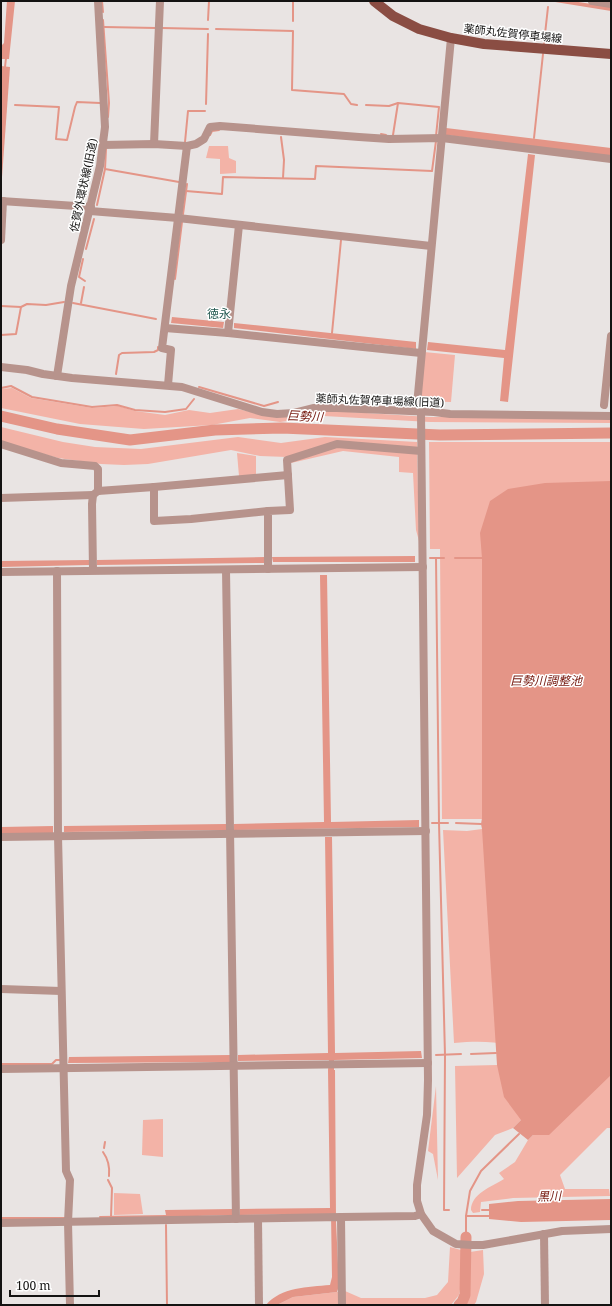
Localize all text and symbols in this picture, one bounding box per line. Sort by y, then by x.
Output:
street label: 薬師丸佐賀停車場線 [463,20,563,46]
street label: 佐賀外環状線(旧道) [66,136,100,233]
district label: 徳永 [207,305,231,322]
street label: 薬師丸佐賀停車場線(旧道) [315,390,445,410]
water label: 巨勢川 [287,407,325,426]
water label: 巨勢川調整池 [510,672,583,689]
water label: 黒川 [537,1187,563,1205]
scale bar [10,1272,99,1298]
text: 100 m [16,1277,51,1294]

